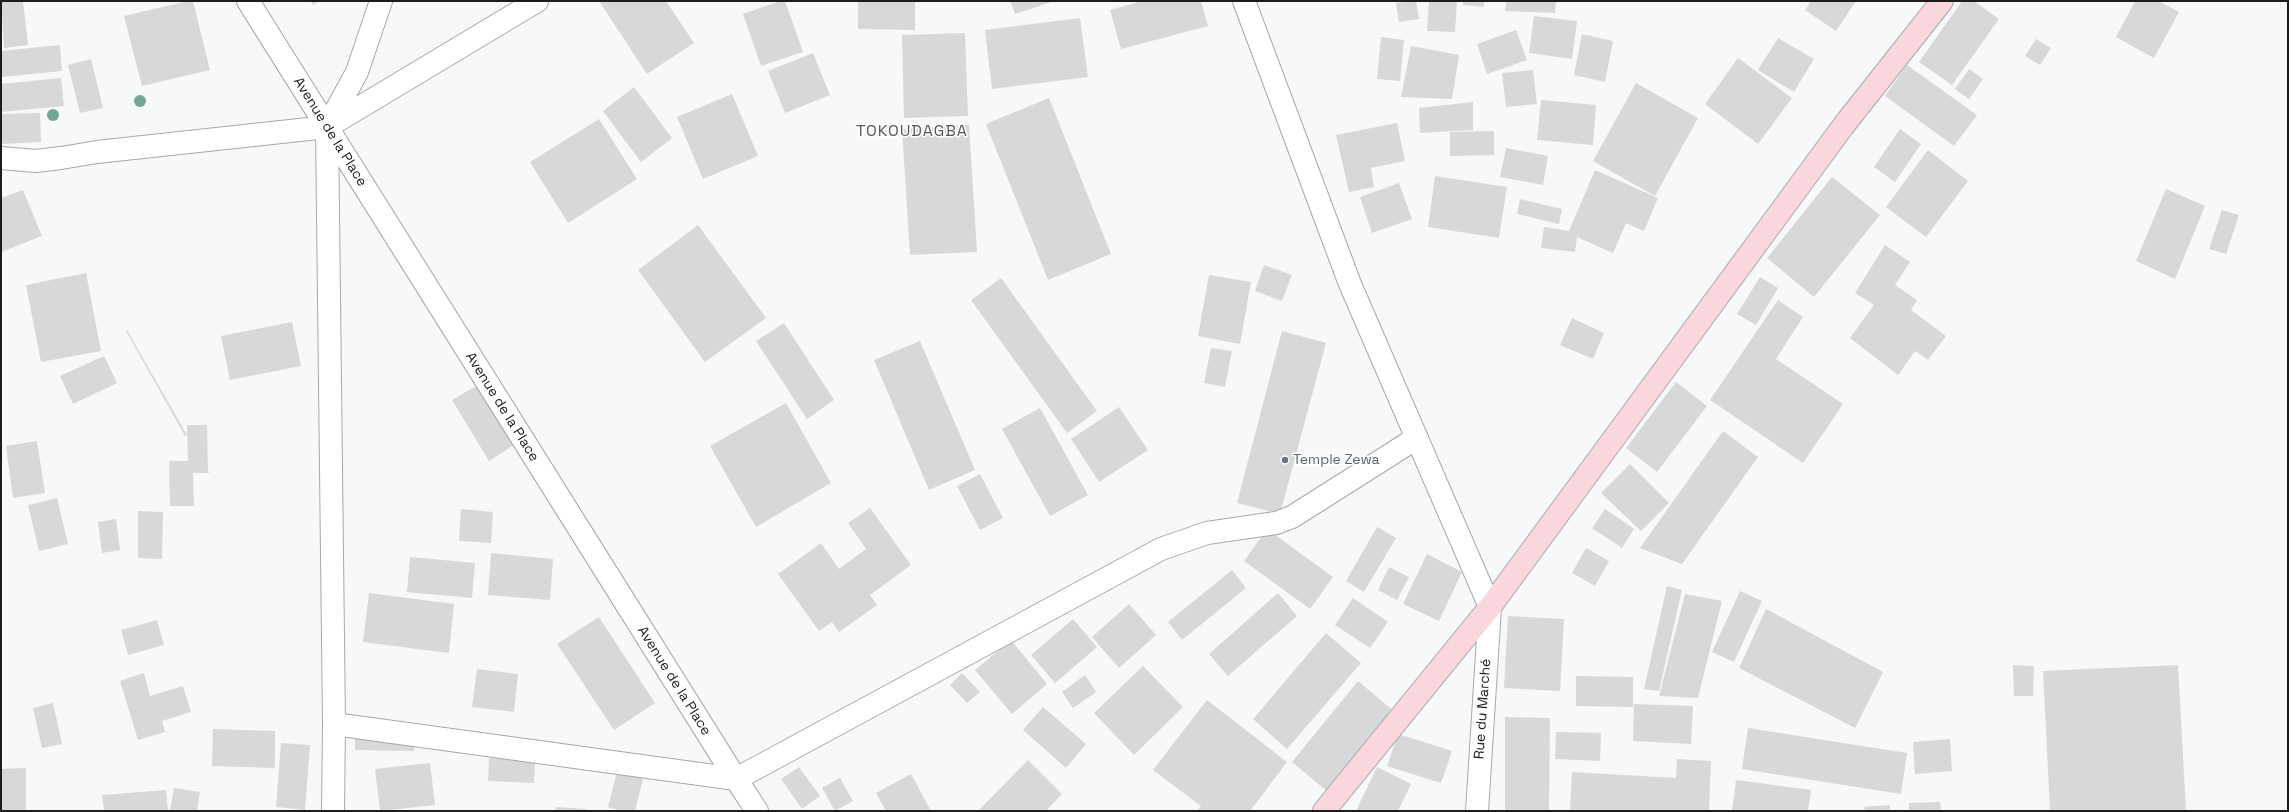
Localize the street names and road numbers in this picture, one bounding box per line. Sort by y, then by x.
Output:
street label: Avenue de la Place [290,74,370,190]
street label: Avenue de la Place [462,349,542,465]
street label: Avenue de la Place [634,623,714,739]
street label: Rue du Marché [1471,658,1495,760]

